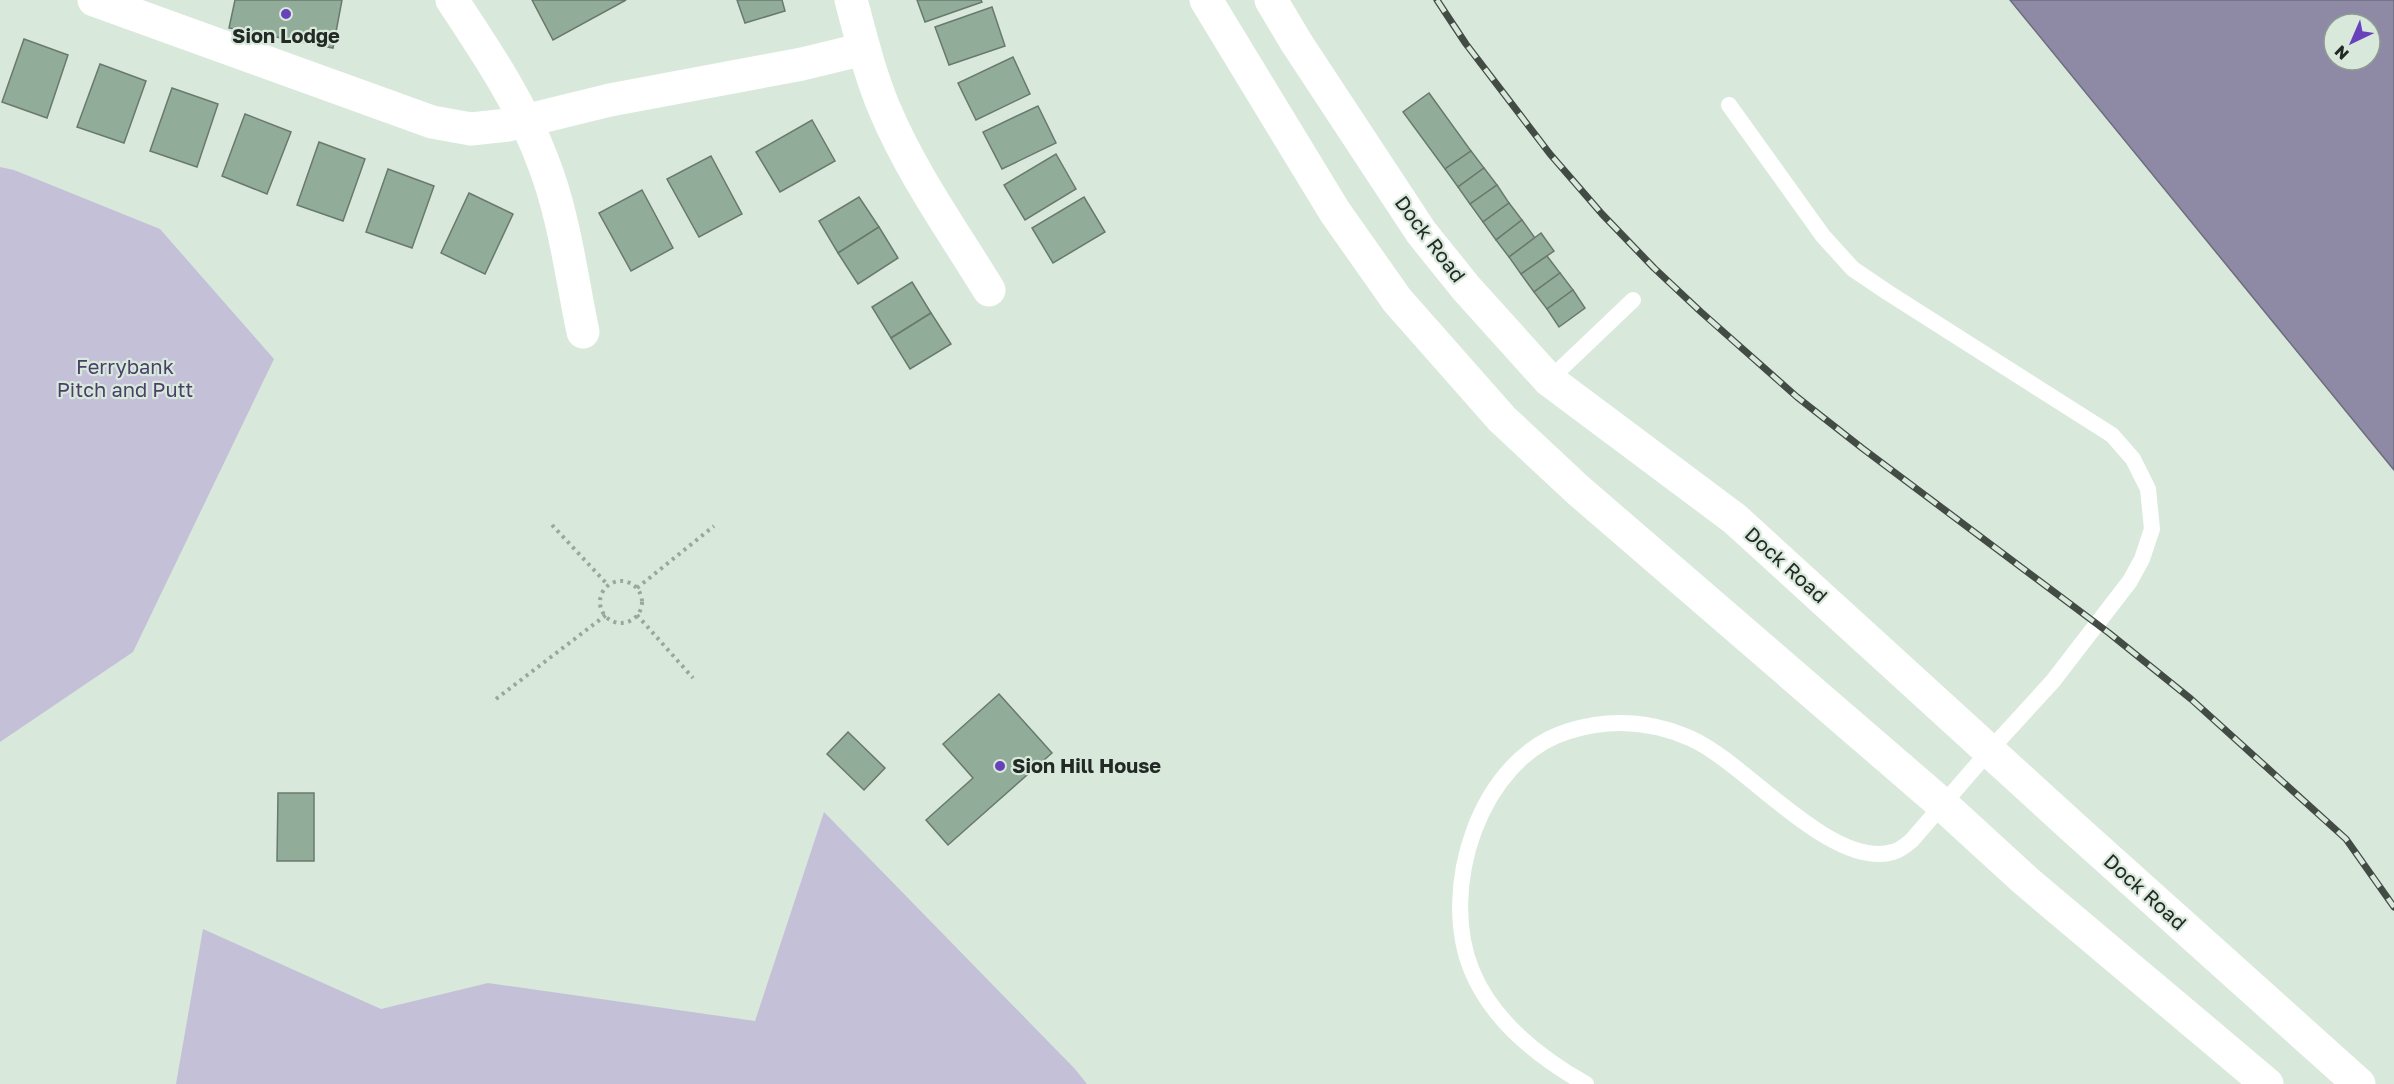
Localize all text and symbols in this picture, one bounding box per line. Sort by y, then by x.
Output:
marker: Sion Lodge [279,7,293,21]
north arrow [2322,12,2382,72]
place label: Sion Lodge [232,23,340,47]
text: N [2330,41,2353,64]
street label: Dock Road [1390,190,1471,286]
park label: Ferrybank Pitch and Putt [57,354,193,401]
street label: Dock Road [1741,521,1833,607]
place label: Sion Hill House [1012,753,1161,777]
marker: Sion Hill House [993,759,1007,773]
street label: Dock Road [2100,848,2192,934]

